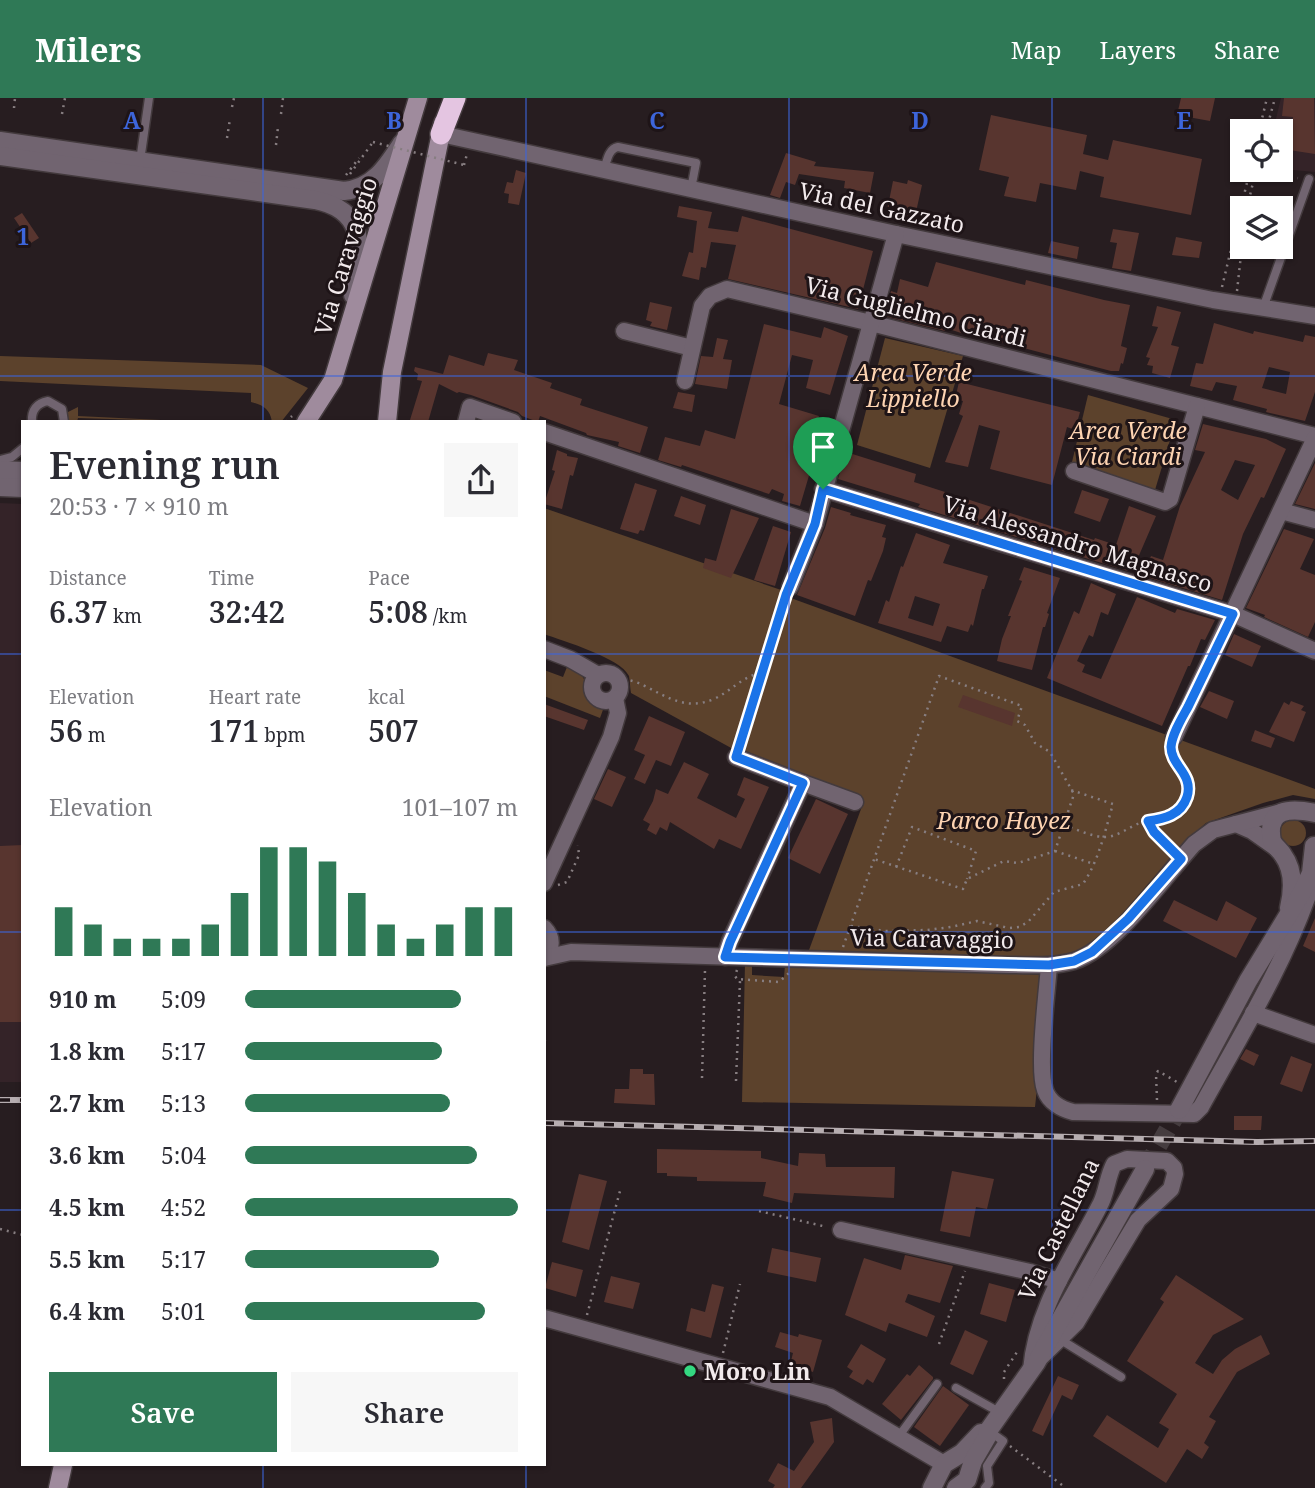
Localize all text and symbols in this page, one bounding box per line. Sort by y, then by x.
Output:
text: Milers [35,27,142,72]
text: Map [1011,33,1062,66]
text: Layers [1100,33,1176,66]
text: Share [1214,33,1280,66]
text: A [123,104,141,136]
text: B [386,104,402,136]
text: C [649,104,665,136]
text: D [911,104,929,136]
text: E [1176,104,1192,136]
map controls [1230,119,1293,259]
button: locate [1230,119,1293,182]
street label: Via Caravaggio [306,173,384,339]
street label: Via del Gazzato [796,174,968,240]
button: layers [1230,196,1293,259]
text: 1 [17,220,30,252]
street label: Via Guglielmo Ciardi [802,268,1031,354]
park label: Area Verde Lippiello [852,356,972,414]
park label: Area Verde Via Ciardi [1067,414,1187,472]
pin [793,417,853,489]
icon: arrive [804,428,842,466]
text: Evening run [49,438,280,490]
button: share [444,443,518,517]
street label: Via Alessandro Magnasco [940,487,1216,599]
text: 20:53 · 7 × 910 m [49,490,229,522]
text: Distance [49,565,127,591]
text: Time [209,565,255,591]
text: Pace [368,565,410,591]
text: 6.37 [49,591,108,632]
text: 32:42 [209,591,285,632]
text: 5:08 [368,591,428,632]
text: km [108,603,142,629]
text: /km [428,603,467,629]
text: Elevation [49,684,135,710]
text: Heart rate [209,684,301,710]
text: kcal [368,684,405,710]
text: 56 [49,710,83,751]
text: 171 [209,710,259,751]
text: 507 [368,710,419,751]
text: m [83,722,106,748]
text: bpm [259,722,306,748]
text: Elevation [49,791,153,823]
text: 101–107 m [402,791,518,823]
park label: Parco Hayez [936,804,1071,836]
street label: Via Caravaggio [850,921,1014,955]
text: 910 m [49,983,117,1015]
text: 5:09 [161,983,206,1015]
text: 1.8 km [49,1035,125,1067]
text: 5:17 [161,1035,206,1067]
text: 2.7 km [49,1087,125,1119]
text: 5:13 [161,1087,206,1119]
text: 3.6 km [49,1139,125,1171]
text: 5:04 [161,1139,206,1171]
street label: Via Castellana [1010,1152,1106,1306]
text: 4.5 km [49,1191,125,1223]
text: 4:52 [161,1191,206,1223]
text: 5.5 km [49,1243,125,1275]
text: 5:17 [161,1243,206,1275]
text: 6.4 km [49,1295,125,1327]
text: 5:01 [161,1295,206,1327]
place label: Moro Lin [704,1355,811,1387]
marker: Moro Lin [682,1363,698,1379]
button: Save [49,1372,277,1452]
button: Share [291,1372,518,1452]

